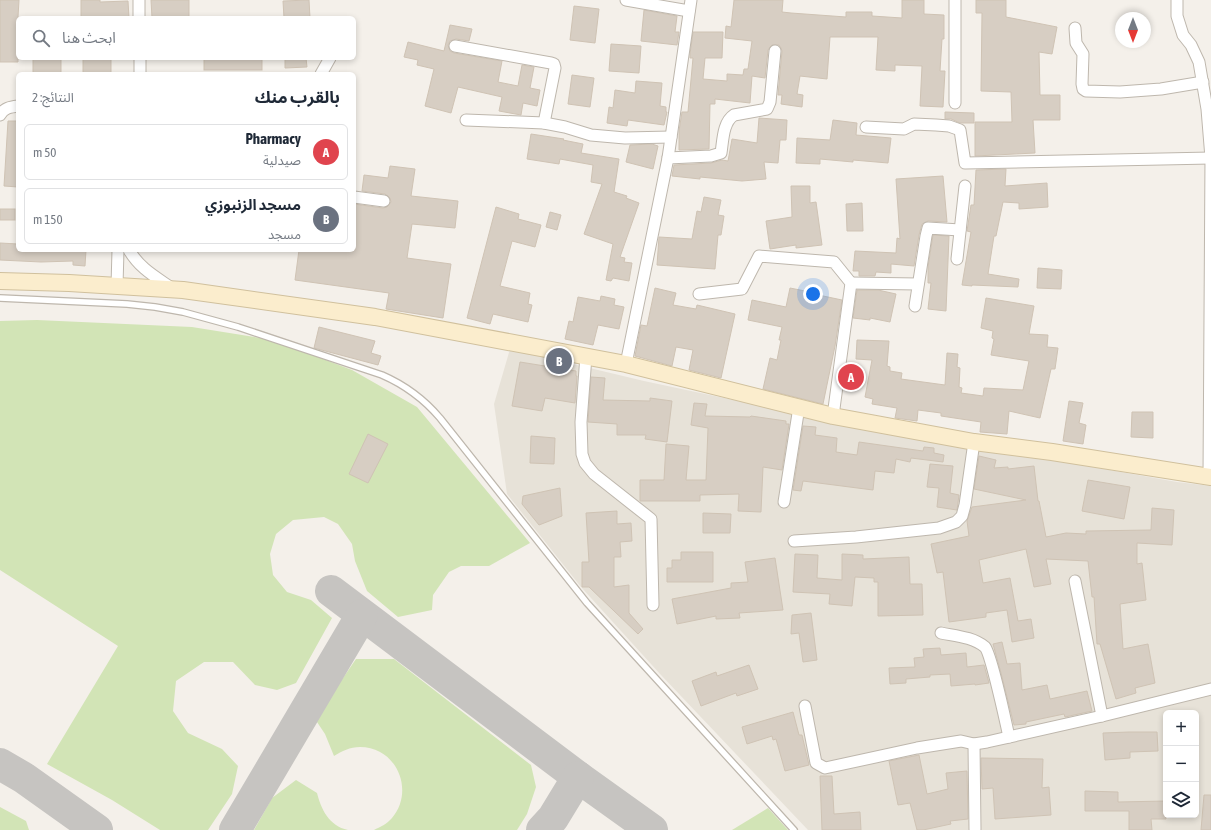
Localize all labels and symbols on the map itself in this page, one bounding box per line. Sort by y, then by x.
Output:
north arrow [1115,12,1151,48]
your location [803,284,823,304]
pin: B [546,346,572,376]
pin: A [838,362,864,392]

